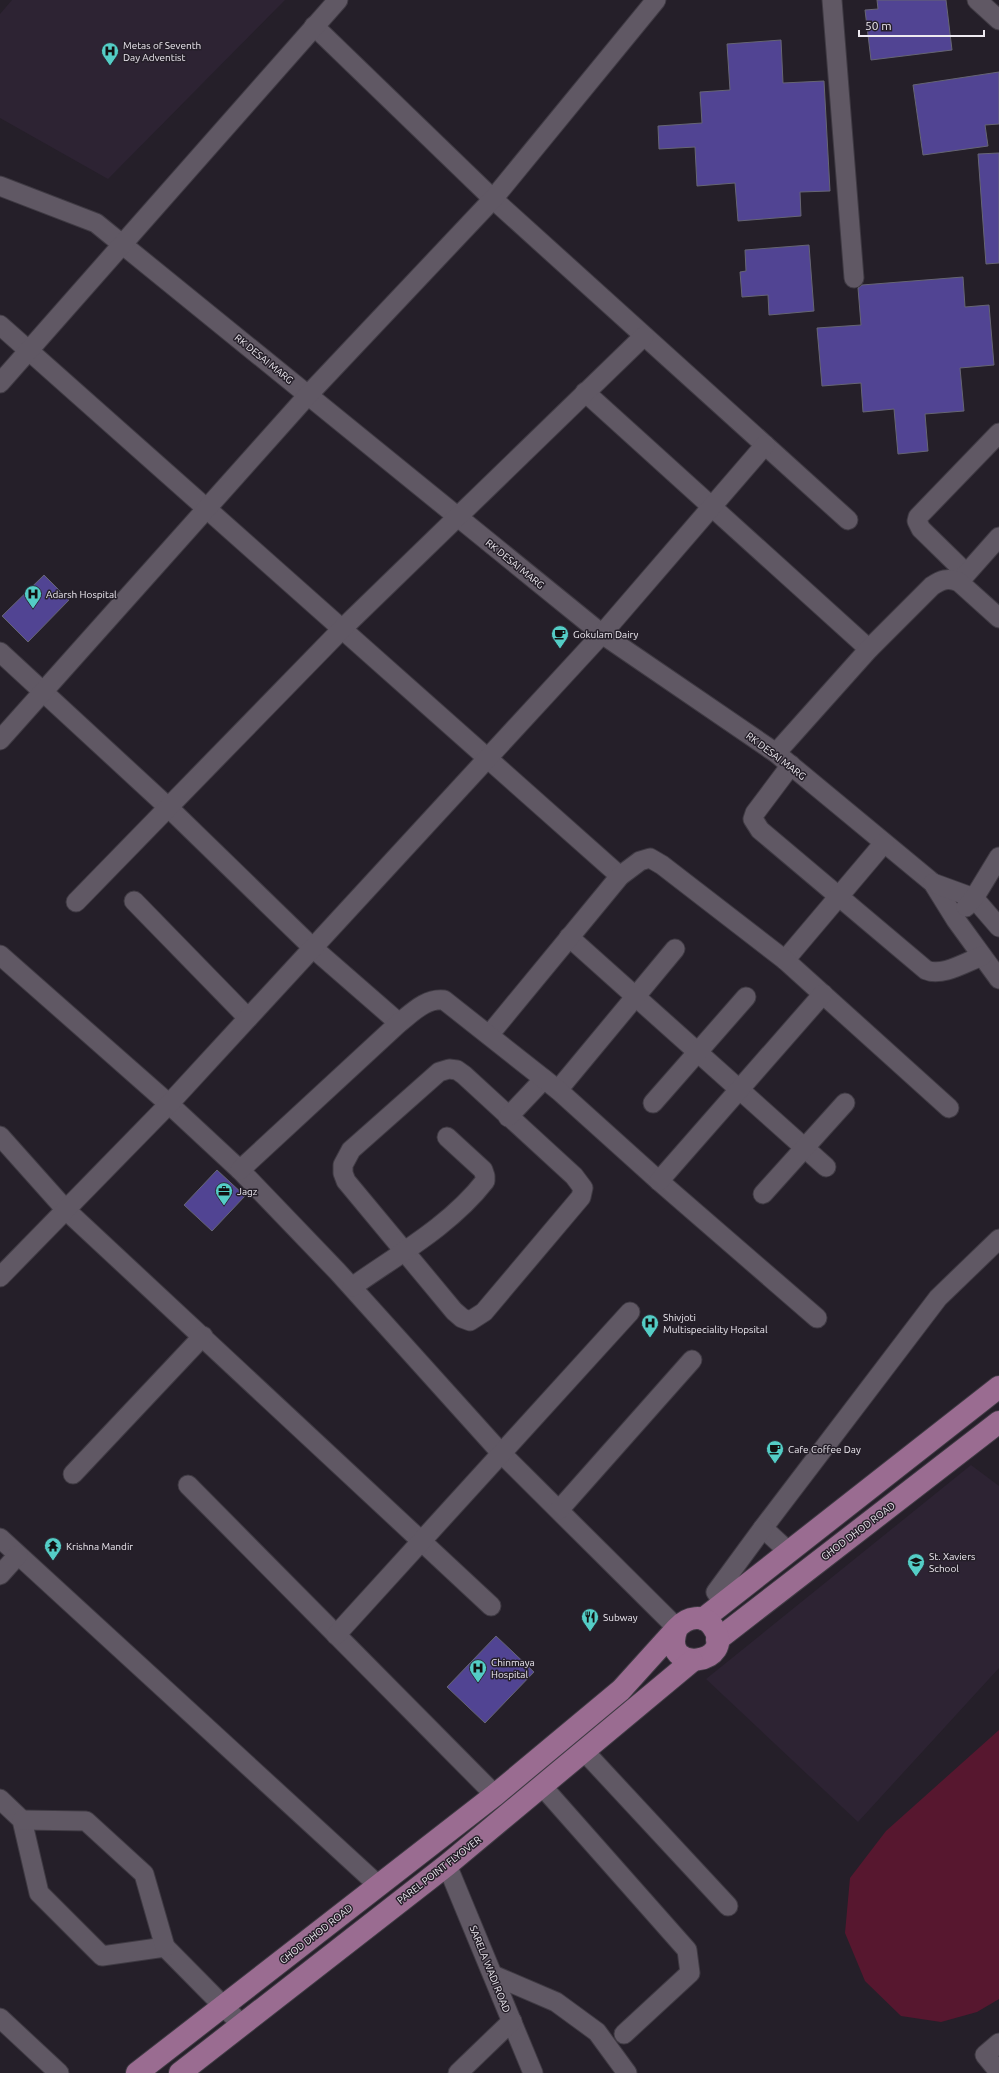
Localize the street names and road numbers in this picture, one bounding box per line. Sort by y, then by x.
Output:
street label: RK DESAI MARG [233,332,295,386]
street label: RK DESAI MARG [484,537,546,591]
street label: RK DESAI MARG [744,730,808,782]
street label: GHOD DHOD ROAD [819,1500,897,1562]
street label: PAREL POINT FLYOVER [395,1834,483,1906]
street label: GHOD DHOD ROAD [277,1902,355,1966]
street label: SARELA WADI ROAD [468,1924,512,2014]

